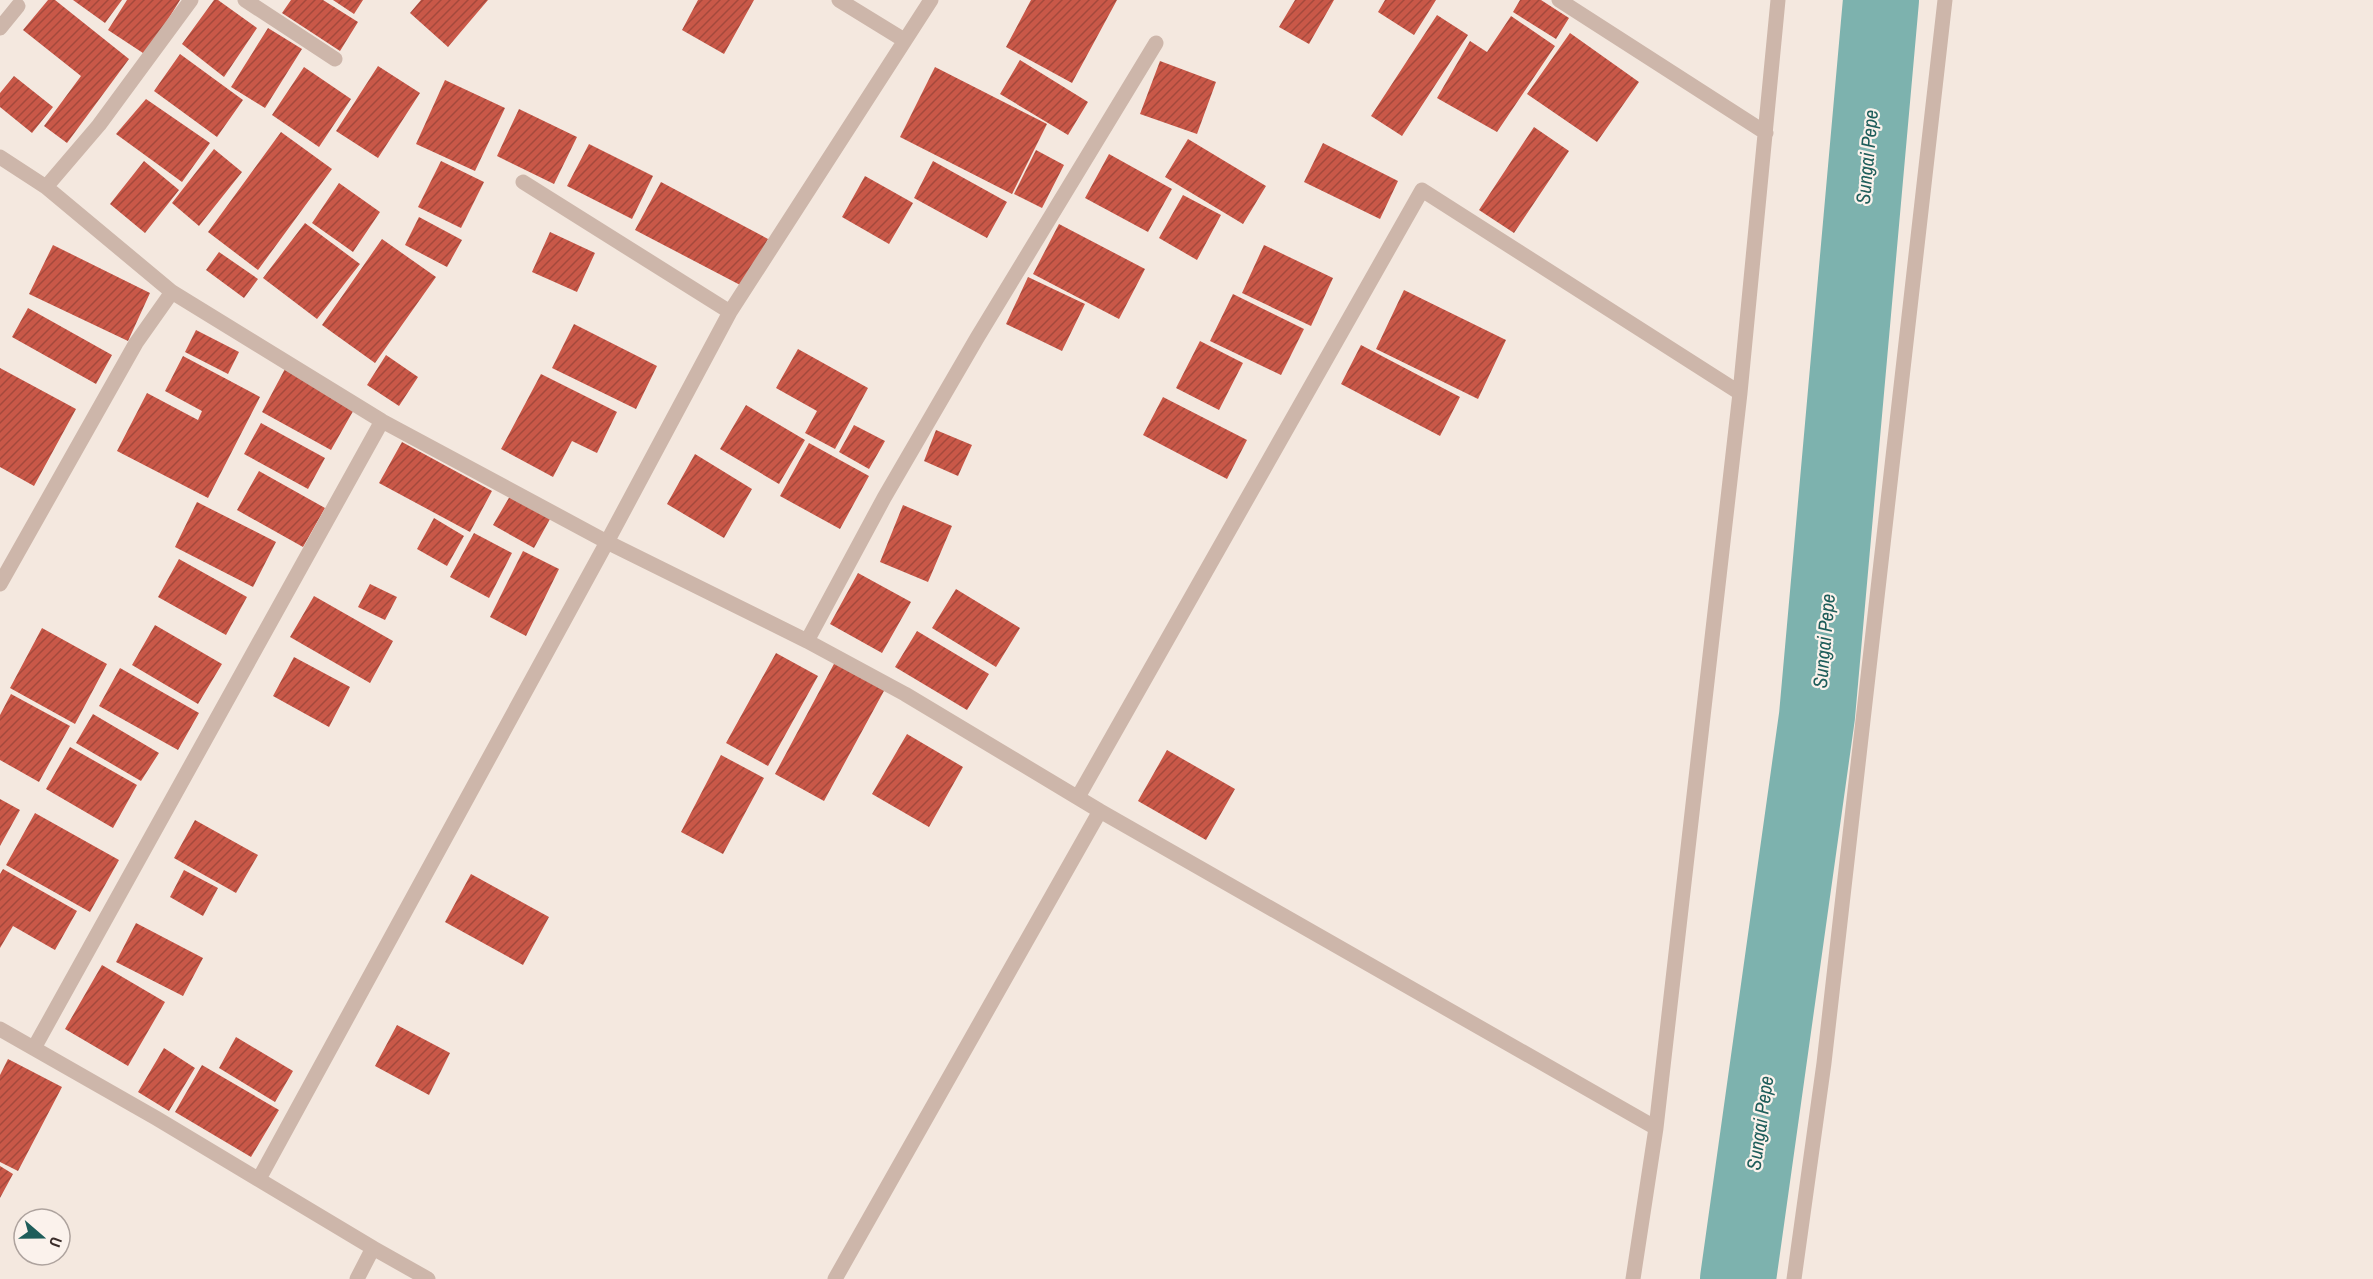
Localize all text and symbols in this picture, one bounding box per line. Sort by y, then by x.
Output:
water label: Sungai Pepe [1849,109,1884,205]
water label: Sungai Pepe [1806,593,1841,689]
water label: Sungai Pepe [1740,1074,1779,1172]
north arrow [12,1207,72,1267]
text: U [44,1234,68,1250]

